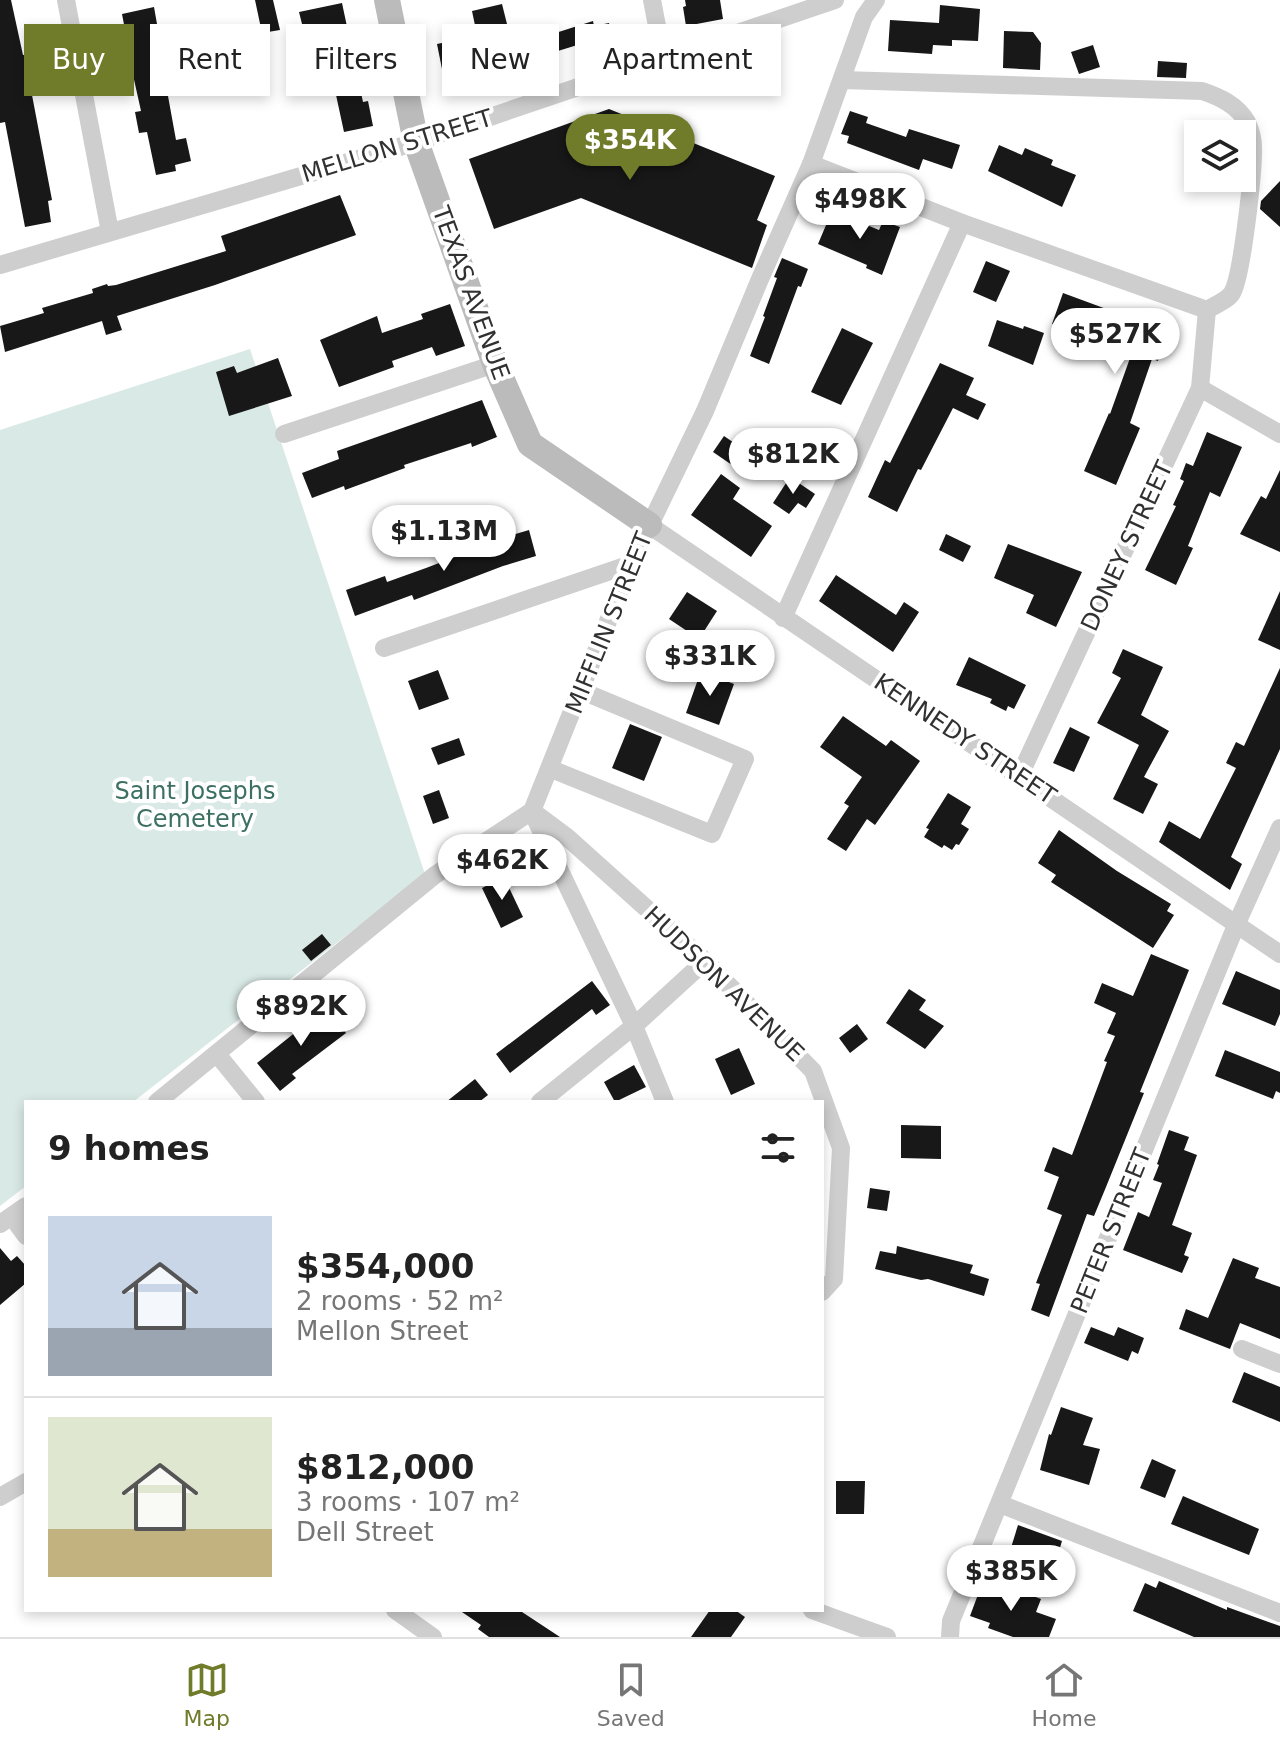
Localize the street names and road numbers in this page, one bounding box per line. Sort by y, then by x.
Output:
street label: MELLON STREET [298,104,496,188]
street label: TEXAS AVENUE [426,201,515,384]
street label: DONEY STREET [1075,456,1179,635]
street label: MIFFLIN STREET [560,528,658,718]
street label: KENNEDY STREET [869,668,1061,810]
street label: HUDSON AVENUE [638,901,810,1067]
street label: PETER STREET [1065,1144,1157,1318]

